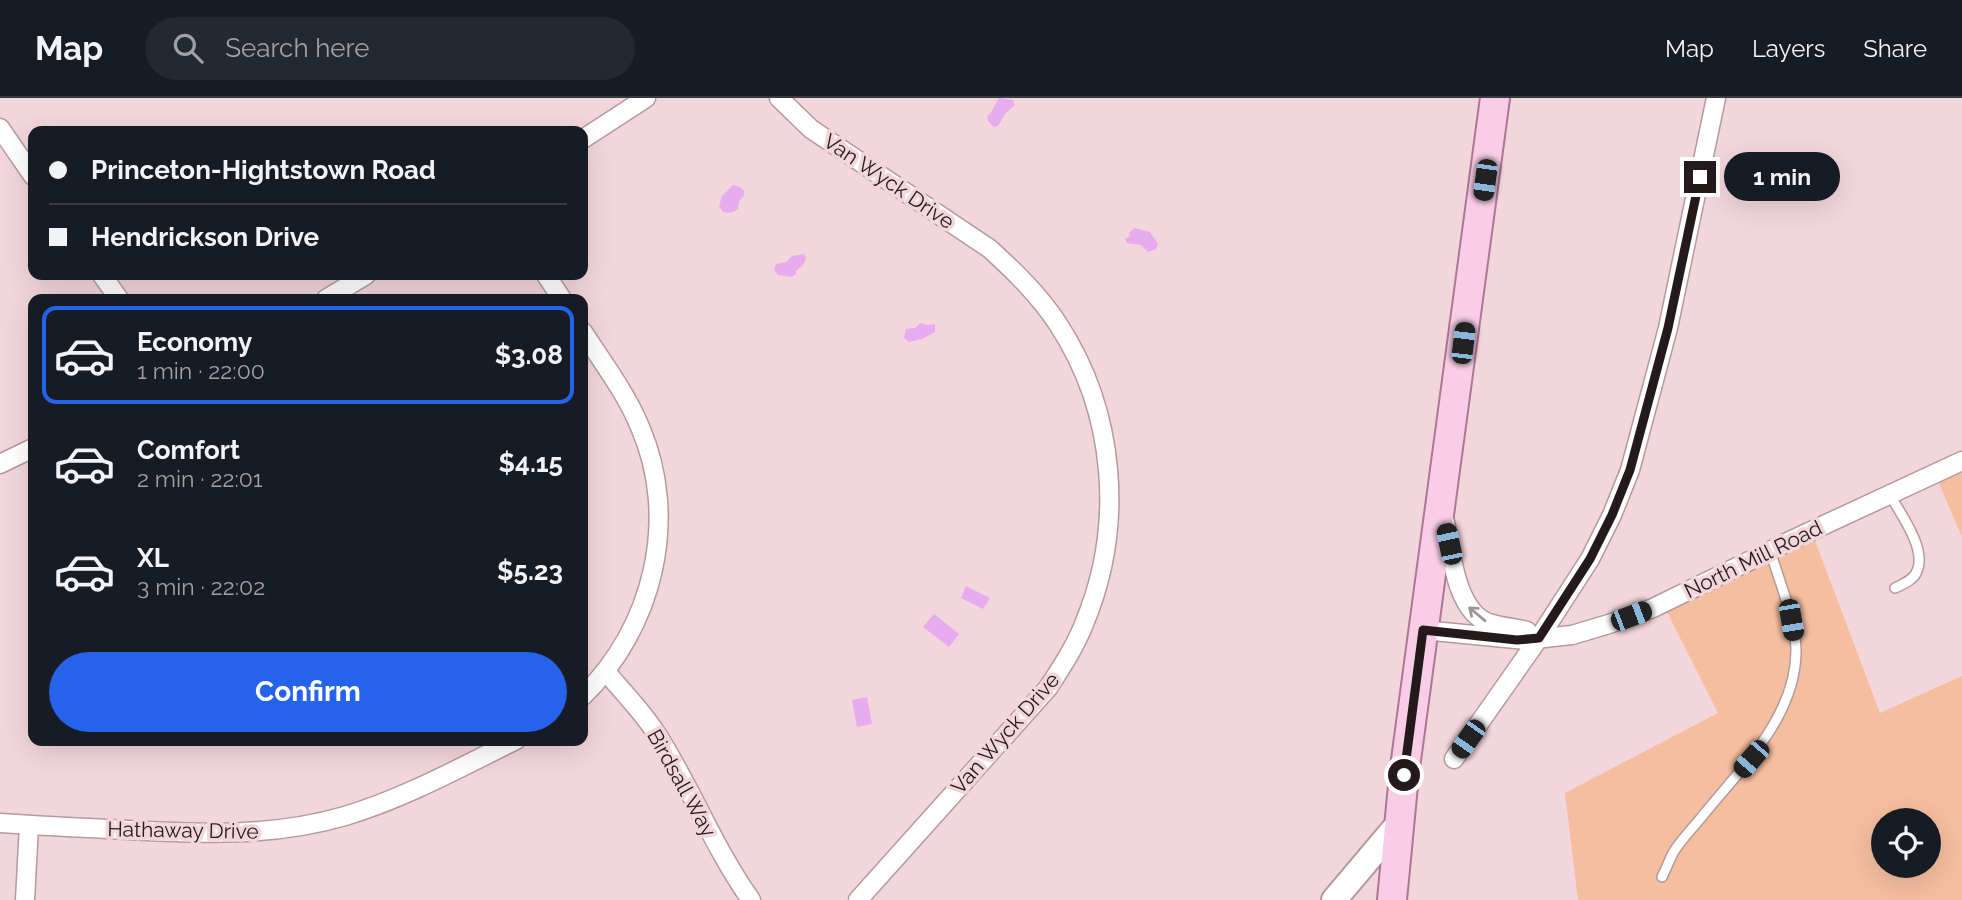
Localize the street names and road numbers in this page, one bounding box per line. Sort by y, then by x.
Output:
street label: Van Wyck Drive [819,128,959,234]
street label: North Mill Road [1680,515,1826,603]
street label: Van Wyck Drive [946,667,1064,799]
street label: Birdsall Way [642,725,722,841]
street label: Hathaway Drive [107,816,259,844]

